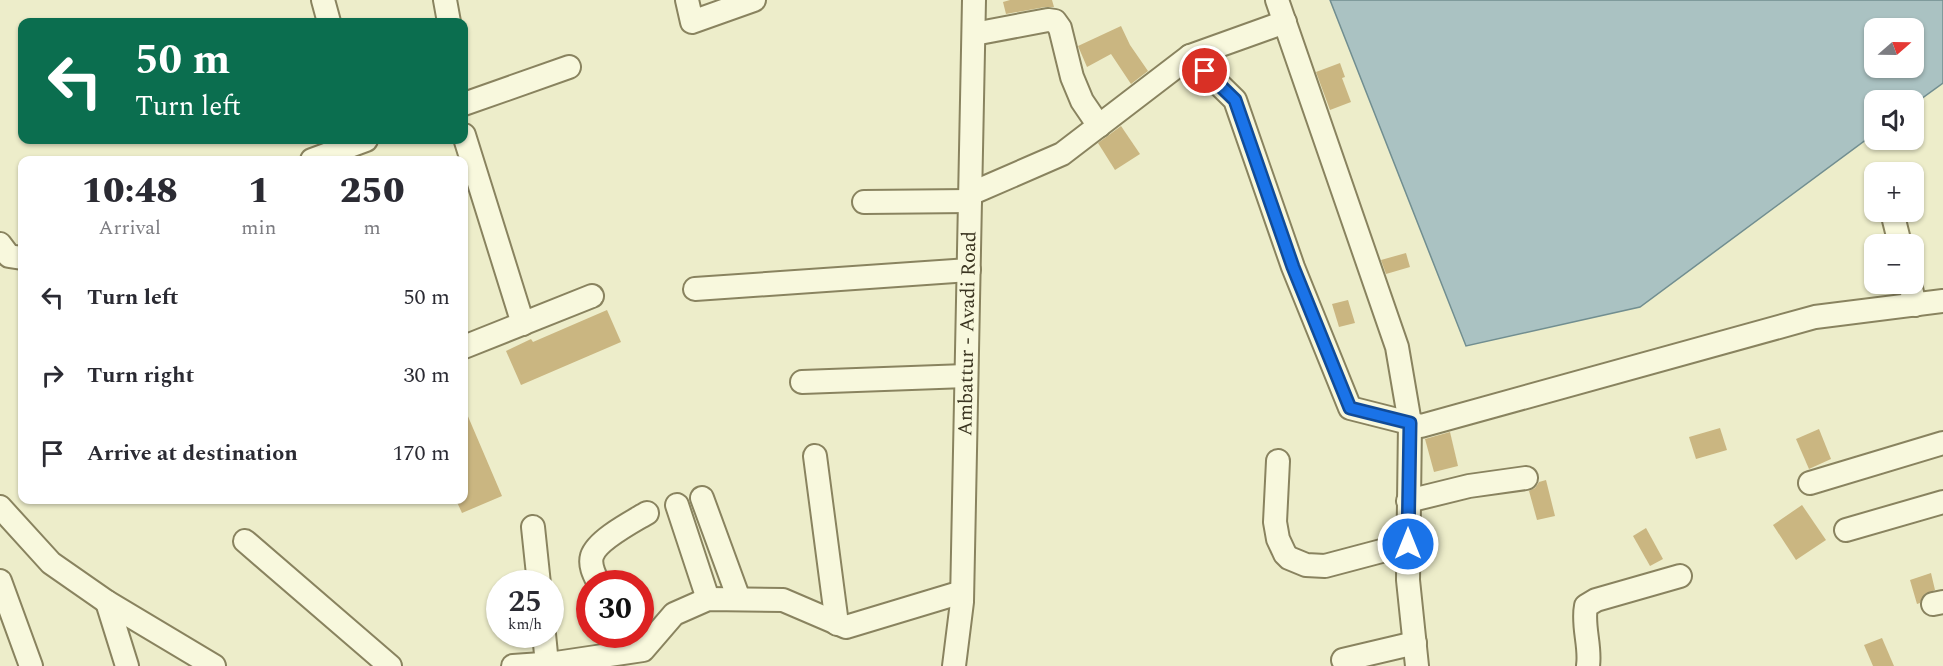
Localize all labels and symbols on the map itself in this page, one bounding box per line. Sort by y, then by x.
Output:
north arrow [1864,18,1924,78]
pin [1179,45,1230,96]
street label: Ambattur - Avadi Road [950,231,984,436]
position arrow [1376,512,1440,576]
speed limit sign: 30 [576,570,654,648]

